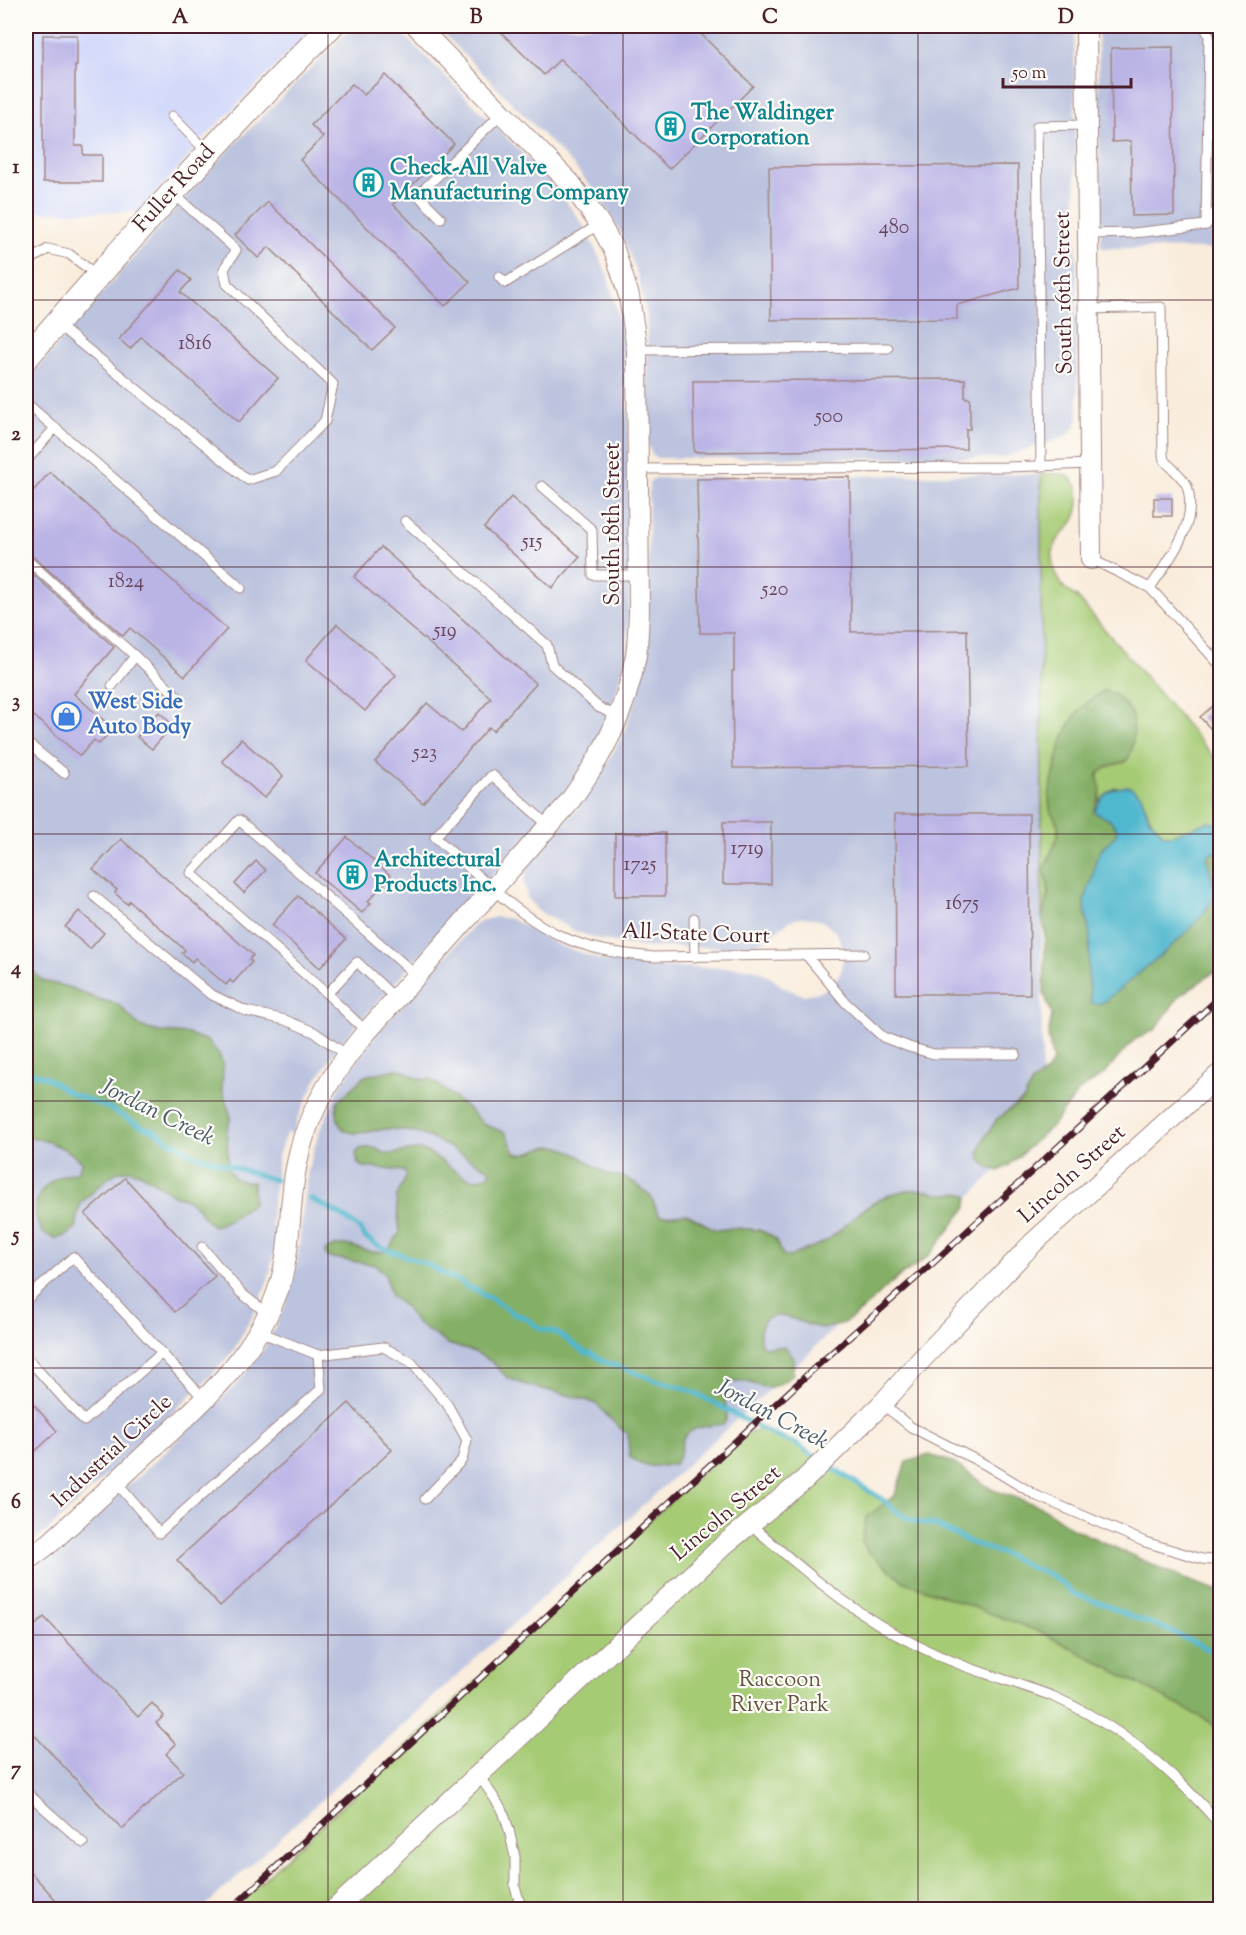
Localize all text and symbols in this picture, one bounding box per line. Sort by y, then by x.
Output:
text: A [172,4,189,33]
text: B [470,4,483,33]
text: C [762,4,778,33]
text: D [1058,4,1074,33]
scale bar [1003,51,1130,89]
text: 50 m [1011,61,1047,87]
place label: The Waldinger Corporation [691,98,835,155]
building icon: The Waldinger Corporation [654,111,686,143]
street label: Fuller Road [127,138,223,240]
place label: Check-All Valve Manufacturing Company [390,153,629,210]
text: 1 [13,154,20,183]
building icon: Check-All Valve Manufacturing Company [353,166,385,198]
street label: South 16th Street [1048,211,1082,375]
house number: 480 [879,214,909,243]
house number: 1816 [178,330,212,359]
house number: 500 [814,403,843,432]
text: 2 [11,421,21,450]
street label: South 18th Street [598,442,630,606]
house number: 515 [521,528,542,557]
house number: 1824 [108,568,144,597]
house number: 520 [761,576,788,605]
house number: 519 [432,617,457,646]
place label: West Side Auto Body [88,687,191,744]
text: 3 [12,688,20,717]
shop icon: West Side Auto Body [51,700,83,732]
house number: 523 [412,739,437,768]
house number: 1719 [730,835,764,864]
place label: Architectural Products Inc. [374,845,502,902]
house number: 1725 [624,851,657,880]
building icon: Architectural Products Inc. [337,858,369,890]
house number: 1675 [945,890,979,919]
street label: All-State Court [621,916,771,954]
text: 4 [10,955,21,984]
water label: Jordan Creek [93,1070,220,1156]
street label: Lincoln Street [1012,1118,1134,1232]
text: 5 [11,1222,20,1251]
water label: Jordan Creek [708,1370,835,1459]
street label: Industrial Circle [46,1388,180,1516]
street label: Lincoln Street [665,1458,789,1570]
text: 6 [11,1489,21,1518]
park label: Raccoon River Park [731,1665,829,1722]
text: 7 [11,1756,22,1785]

